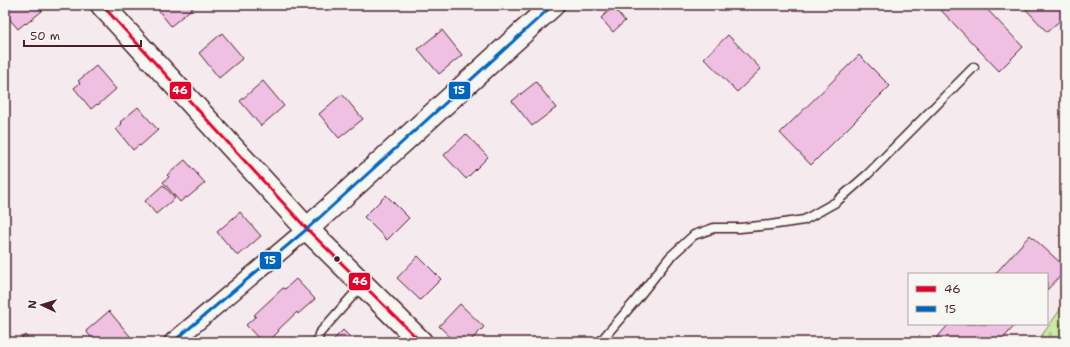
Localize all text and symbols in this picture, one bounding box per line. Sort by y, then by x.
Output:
scale bar [24,22,141,48]
text: 50 m [30,28,60,44]
line badge: 46 [169,81,192,100]
line badge: 15 [448,81,471,100]
text: 46 [172,83,188,98]
text: 15 [453,83,465,98]
line badge: 15 [259,251,282,270]
text: 15 [264,253,276,268]
unlabelled marker [332,254,342,264]
line badge: 46 [348,272,371,291]
legend [908,273,1048,325]
text: 46 [352,274,368,289]
text: 46 [944,281,961,297]
north arrow [22,285,62,325]
text: N [25,299,40,309]
text: 15 [944,301,956,317]

